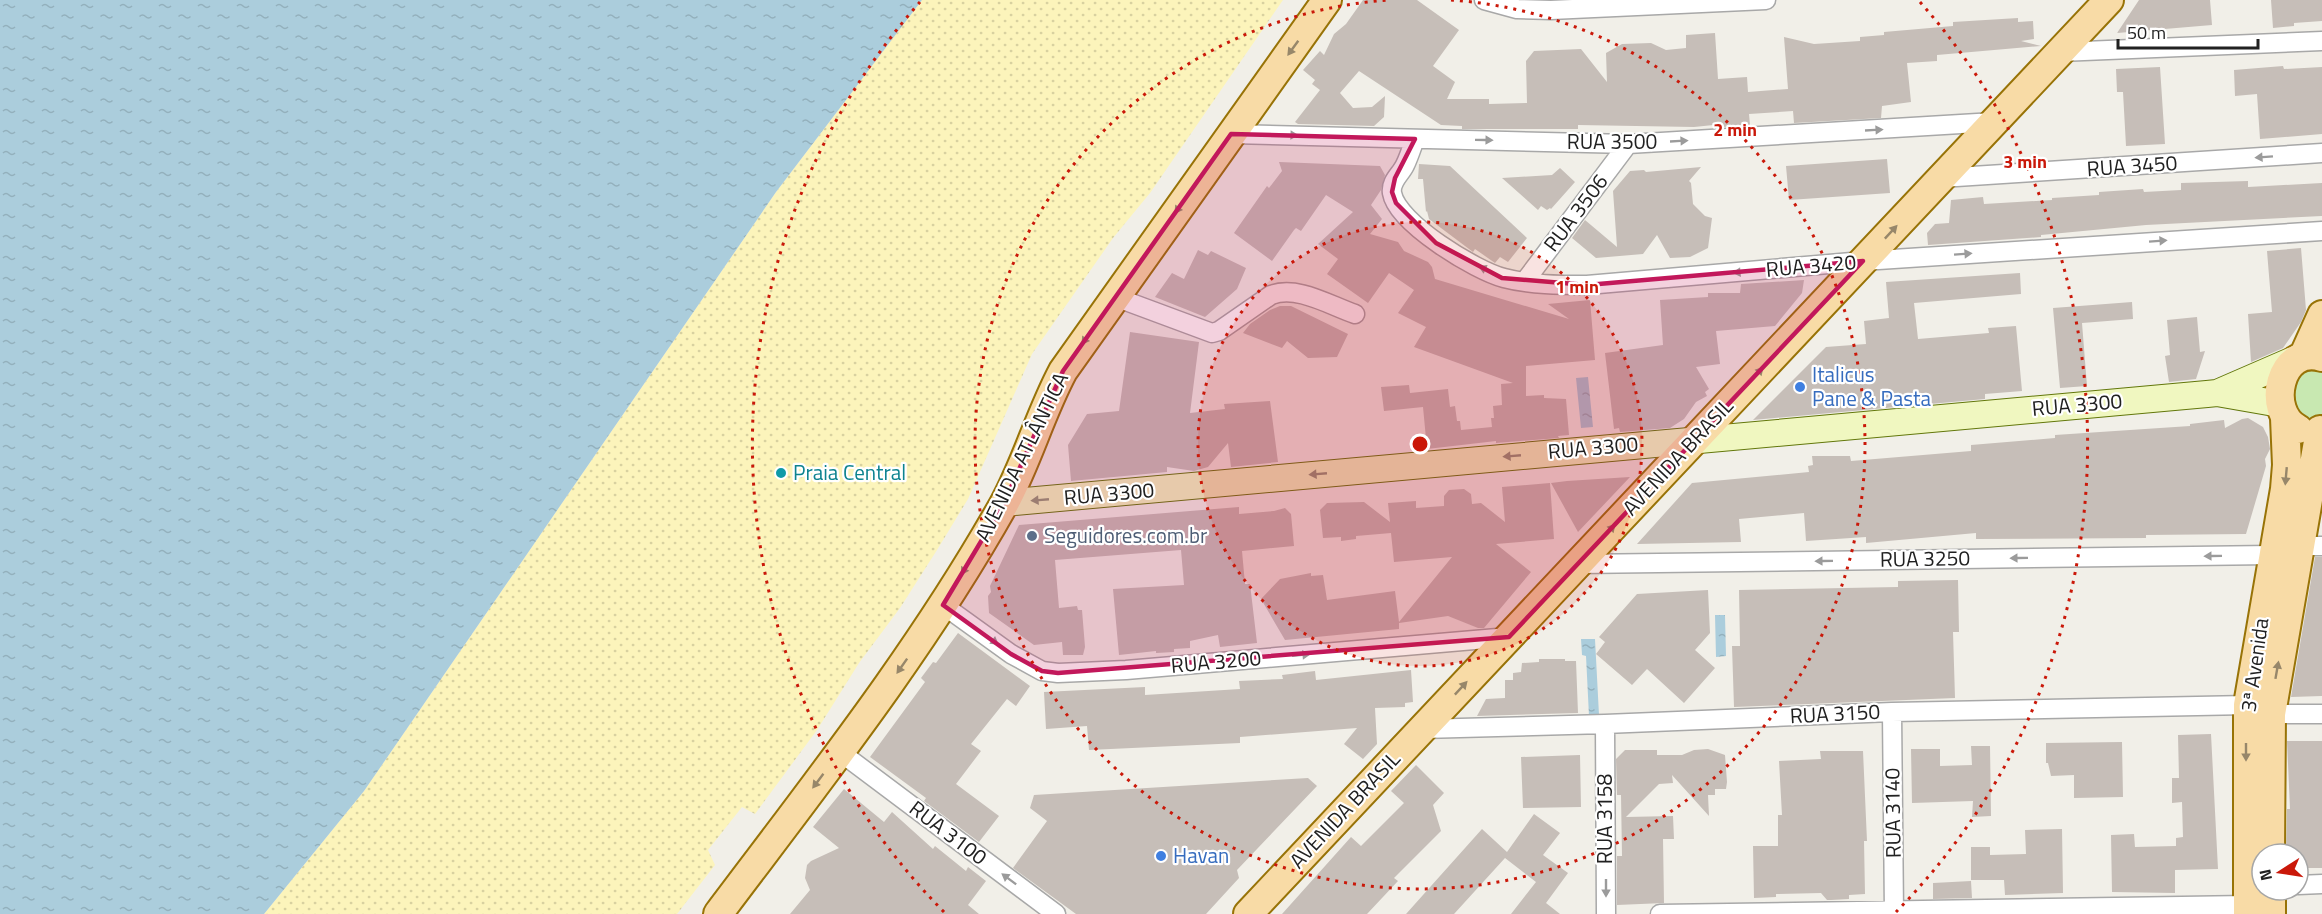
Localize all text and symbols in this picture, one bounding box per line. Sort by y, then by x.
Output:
scale bar [2118,12,2258,50]
text: 50 m [2127,19,2166,46]
one-way arrow [1287,39,1299,55]
text: 2 min [1713,116,1757,143]
street label: RUA 3500 [1567,125,1657,157]
one-way arrow [1864,125,1883,134]
one-way arrow [1280,130,1299,140]
one-way arrow [1475,136,1494,145]
one-way arrow [1670,136,1689,146]
street label: RUA 3450 [2086,146,2178,184]
text: 3 min [2003,148,2047,175]
one-way arrow [2254,153,2273,162]
street label: RUA 3506 [1535,167,1615,258]
one-way arrow [1174,198,1186,214]
one-way arrow [1883,225,1897,239]
one-way arrow [2148,237,2167,246]
street label: RUA 3420 [1764,245,1857,285]
one-way arrow [1954,249,1973,259]
one-way arrow [1478,266,1495,275]
one-way arrow [1732,267,1751,277]
text: 1 min [1555,273,1599,300]
one-way arrow [1081,328,1093,344]
place label: Italicus Pane & Pasta [1812,358,1931,414]
street label: AVENIDA ATLÂNTICA [966,366,1076,547]
one-way arrow [1750,366,1764,381]
marker: Italicus Pane & Pasta [1793,380,1807,394]
street label: RUA 3300 [2030,384,2123,424]
street label: AVENIDA BRASIL [1614,390,1740,522]
street label: RUA 3300 [1546,427,1639,467]
centre of rings [1410,434,1430,454]
one-way arrow [1502,451,1521,461]
place label: Praia Central [793,456,906,488]
marker: Praia Central [774,466,788,480]
one-way arrow [2281,467,2291,486]
one-way arrow [1308,469,1327,479]
street label: RUA 3300 [1062,473,1155,513]
one-way arrow [1030,495,1049,505]
place label: Seguidores.com.br [1044,519,1207,551]
one-way arrow [1602,524,1615,539]
marker: Seguidores.com.br [1025,529,1039,543]
street label: RUA 3250 [1879,541,1971,575]
one-way arrow [2204,551,2223,561]
one-way arrow [2009,553,2028,563]
one-way arrow [1814,556,1833,566]
one-way arrow [960,559,971,575]
street label: 3ª Avenida [2232,615,2277,714]
one-way arrow [983,632,998,644]
street label: RUA 3200 [1169,641,1262,681]
one-way arrow [1292,650,1311,660]
one-way arrow [896,657,908,673]
one-way arrow [2273,660,2282,679]
one-way arrow [1453,681,1467,695]
street label: RUA 3150 [1789,695,1881,731]
street label: AVENIDA BRASIL [1281,743,1407,875]
one-way arrow [2242,743,2251,762]
street label: RUA 3140 [1875,767,1909,859]
one-way arrow [813,774,825,789]
street label: RUA 3158 [1588,774,1620,864]
street label: RUA 3100 [903,792,994,872]
place label: Havan [1173,839,1229,871]
north arrow [2250,842,2310,902]
marker: Havan [1154,849,1168,863]
text: N [2252,867,2278,883]
one-way arrow [1001,873,1017,885]
one-way arrow [1601,878,1611,897]

